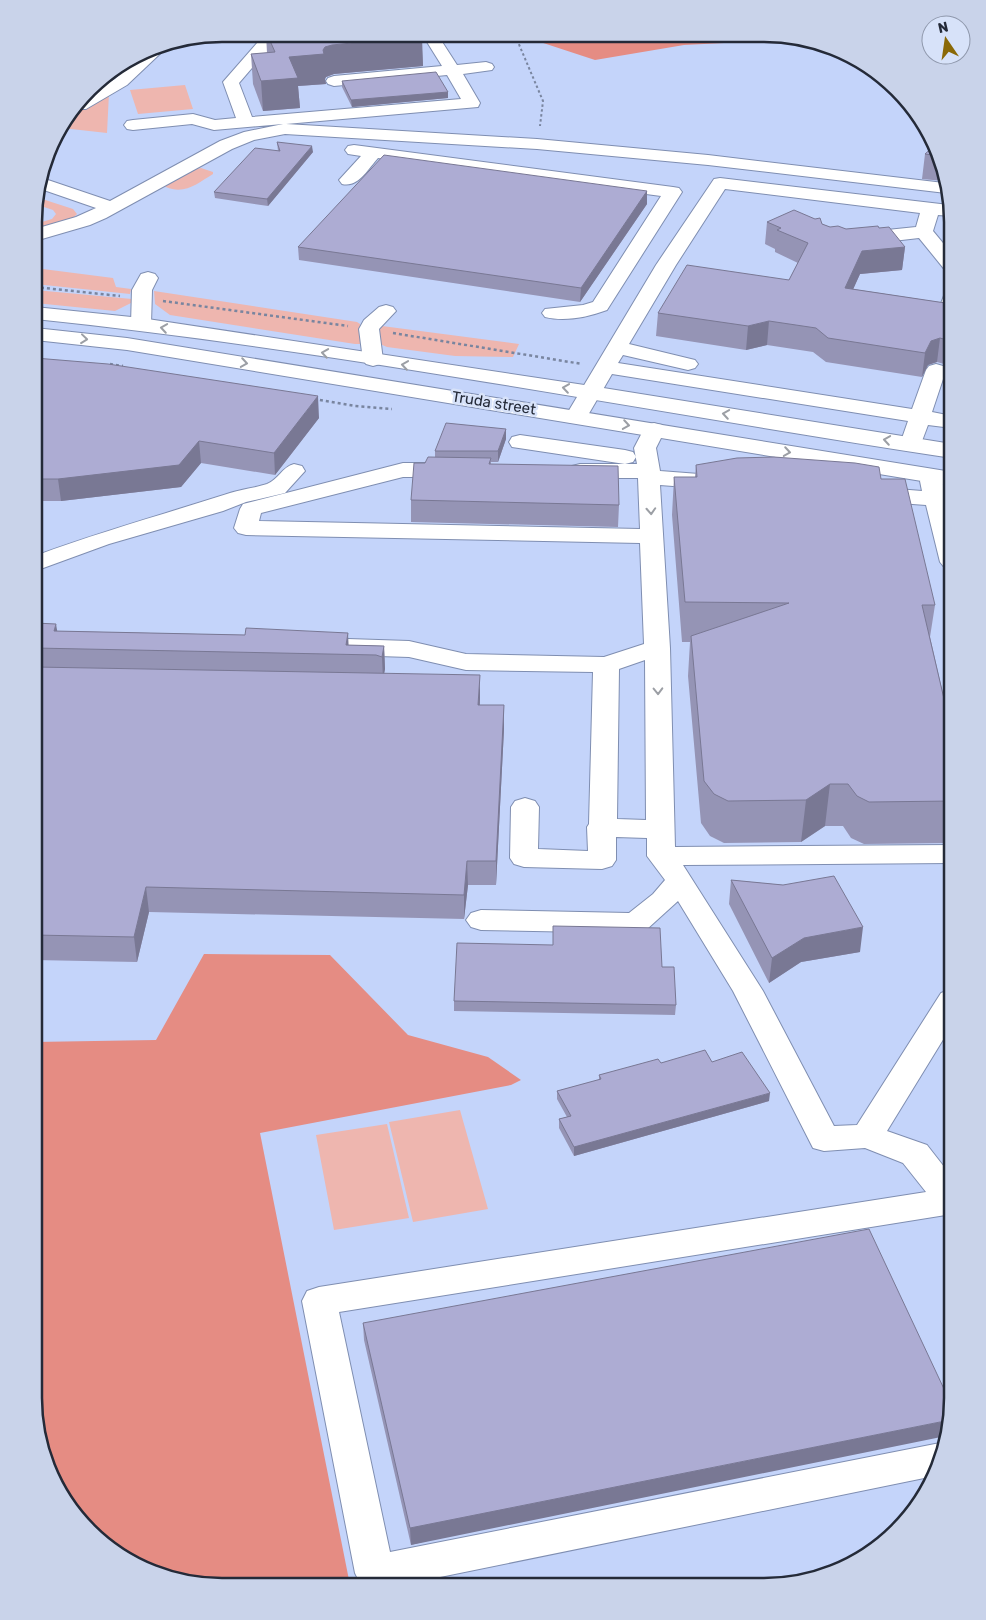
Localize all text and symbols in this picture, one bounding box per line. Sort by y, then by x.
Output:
north arrow [921,15,971,65]
text: N [936,18,950,37]
one-way arrow [160,323,168,334]
one-way arrow [80,333,88,344]
one-way arrow [320,348,329,358]
one-way arrow [240,357,249,367]
one-way arrow [401,360,409,371]
one-way arrow [562,384,570,394]
street label: Truda street [451,387,537,419]
one-way arrow [722,410,731,420]
one-way arrow [622,420,631,430]
one-way arrow [882,436,891,446]
one-way arrow [782,446,791,456]
one-way arrow [645,507,656,515]
one-way arrow [653,687,663,695]

